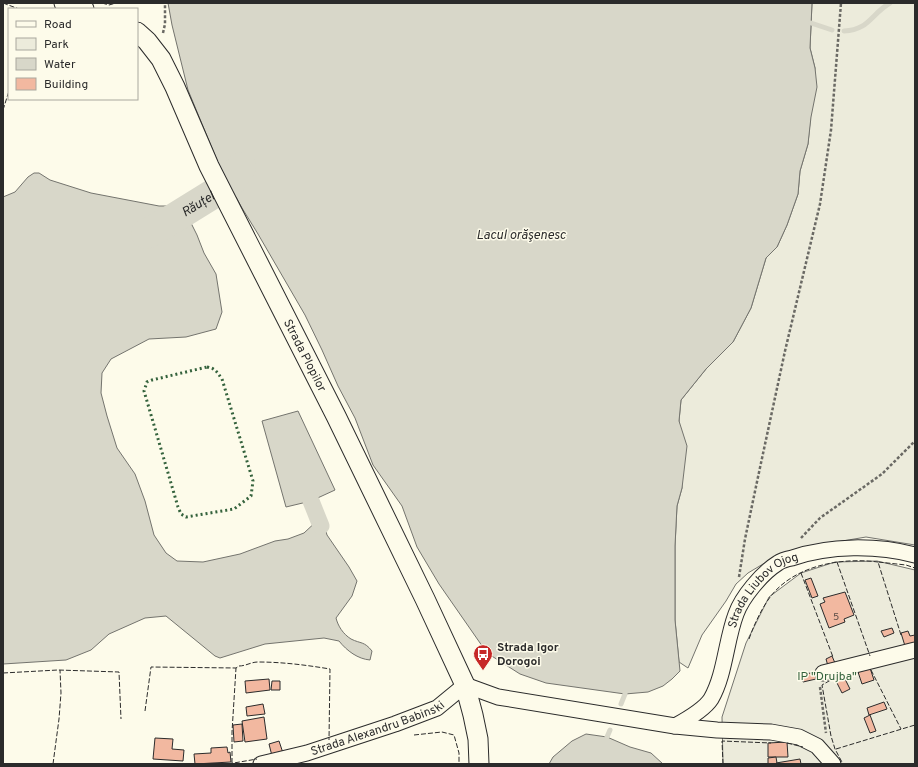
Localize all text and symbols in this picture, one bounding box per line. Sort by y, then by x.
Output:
legend [8,8,138,100]
text: Road [44,17,72,33]
text: Park [44,37,69,53]
text: Water [44,57,76,73]
text: Building [44,77,88,93]
water label: Răuțel [179,189,219,221]
water label: Lacul orăşenesc [476,228,567,244]
street label: Strada Plopilor [279,317,330,395]
street label: Strada Liubov Ojog [725,549,801,630]
house number: 5 [833,611,839,624]
place label: Strada Igor Dorogoi [497,640,559,670]
bus stop icon: Strada Igor Dorogoi [472,643,494,671]
park label: IP "Drujba" [797,669,857,685]
street label: Strada Alexandru Babinski [309,698,449,760]

